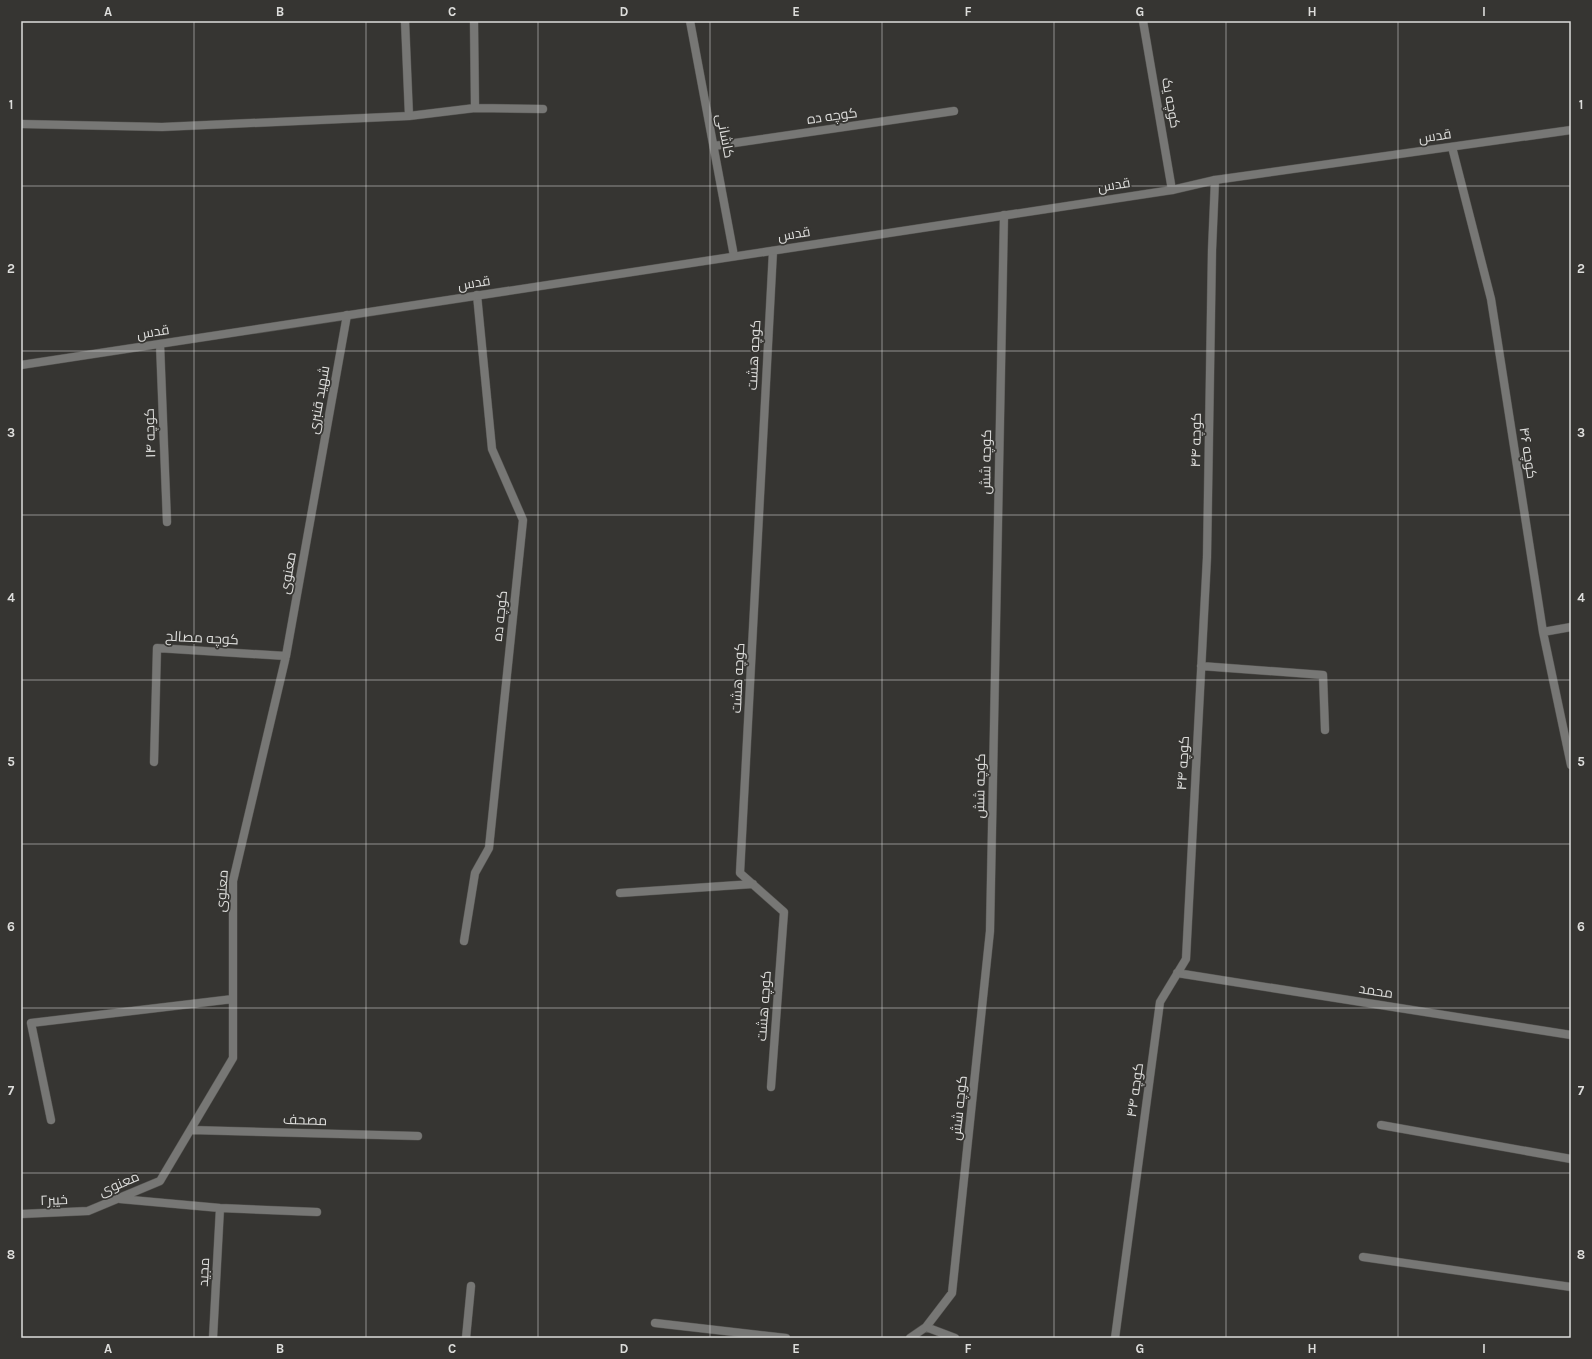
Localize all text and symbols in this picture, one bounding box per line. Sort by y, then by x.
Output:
text: A [104,4,112,19]
text: B [276,4,284,19]
text: C [448,4,456,19]
text: D [620,4,629,19]
text: E [792,4,800,19]
text: F [964,4,972,19]
text: G [1136,4,1144,19]
text: H [1307,4,1317,19]
text: I [1482,4,1486,19]
street label: کوچه یک [1157,76,1184,130]
text: 1 [9,97,13,112]
text: 1 [1579,97,1583,112]
street label: کوچه ده [806,104,859,129]
street label: کاشانی [712,112,738,160]
street label: قدس [1418,125,1452,147]
street label: قدس [1096,174,1132,196]
street label: قدس [776,223,812,245]
text: 2 [7,261,15,276]
text: 2 [1577,261,1585,276]
street label: قدس [456,272,492,294]
street label: کوچه هشت [744,319,765,391]
street label: قدس [135,321,171,343]
street label: شهید قنبری [305,364,333,436]
street label: کوچه ۱۴ [141,408,160,458]
street label: کوچه ۴۴ [1187,413,1206,467]
text: 3 [7,425,15,440]
text: 3 [1577,425,1585,440]
street label: کوچه ۴۶ [1515,426,1540,480]
street label: کوچه شش [977,429,996,495]
street label: معنوی [276,551,300,595]
text: 4 [7,590,15,605]
street label: کوچه ده [489,590,512,642]
text: 4 [1577,590,1585,605]
street label: کوچه مصالح [165,628,239,649]
street label: کوچه هشت [728,642,749,714]
street label: کوچه ۴۴ [1173,735,1194,791]
street label: کوچه شش [971,753,990,819]
text: 5 [7,754,15,769]
text: 5 [1577,754,1585,769]
street label: معنوی [212,869,232,913]
text: 6 [7,919,15,934]
text: 6 [1577,919,1585,934]
street label: کوچه هشت [753,970,776,1042]
street label: محمد [1358,980,1394,1002]
street label: کوچه ۴۴ [1123,1062,1148,1118]
street label: کوچه شش [947,1075,972,1141]
text: 7 [8,1083,15,1098]
text: 7 [1578,1083,1585,1098]
street label: مصحف [283,1111,327,1129]
street label: معنوی [96,1168,142,1200]
street label: خیبر۲ [40,1191,68,1209]
text: 8 [7,1247,15,1262]
text: 8 [1577,1247,1585,1262]
street label: مجید [195,1257,213,1287]
text: A [104,1341,112,1356]
text: B [276,1341,284,1356]
text: C [448,1341,456,1356]
text: D [620,1341,629,1356]
text: E [792,1341,800,1356]
text: F [964,1341,972,1356]
text: G [1136,1341,1144,1356]
text: H [1307,1341,1317,1356]
text: I [1482,1341,1486,1356]

